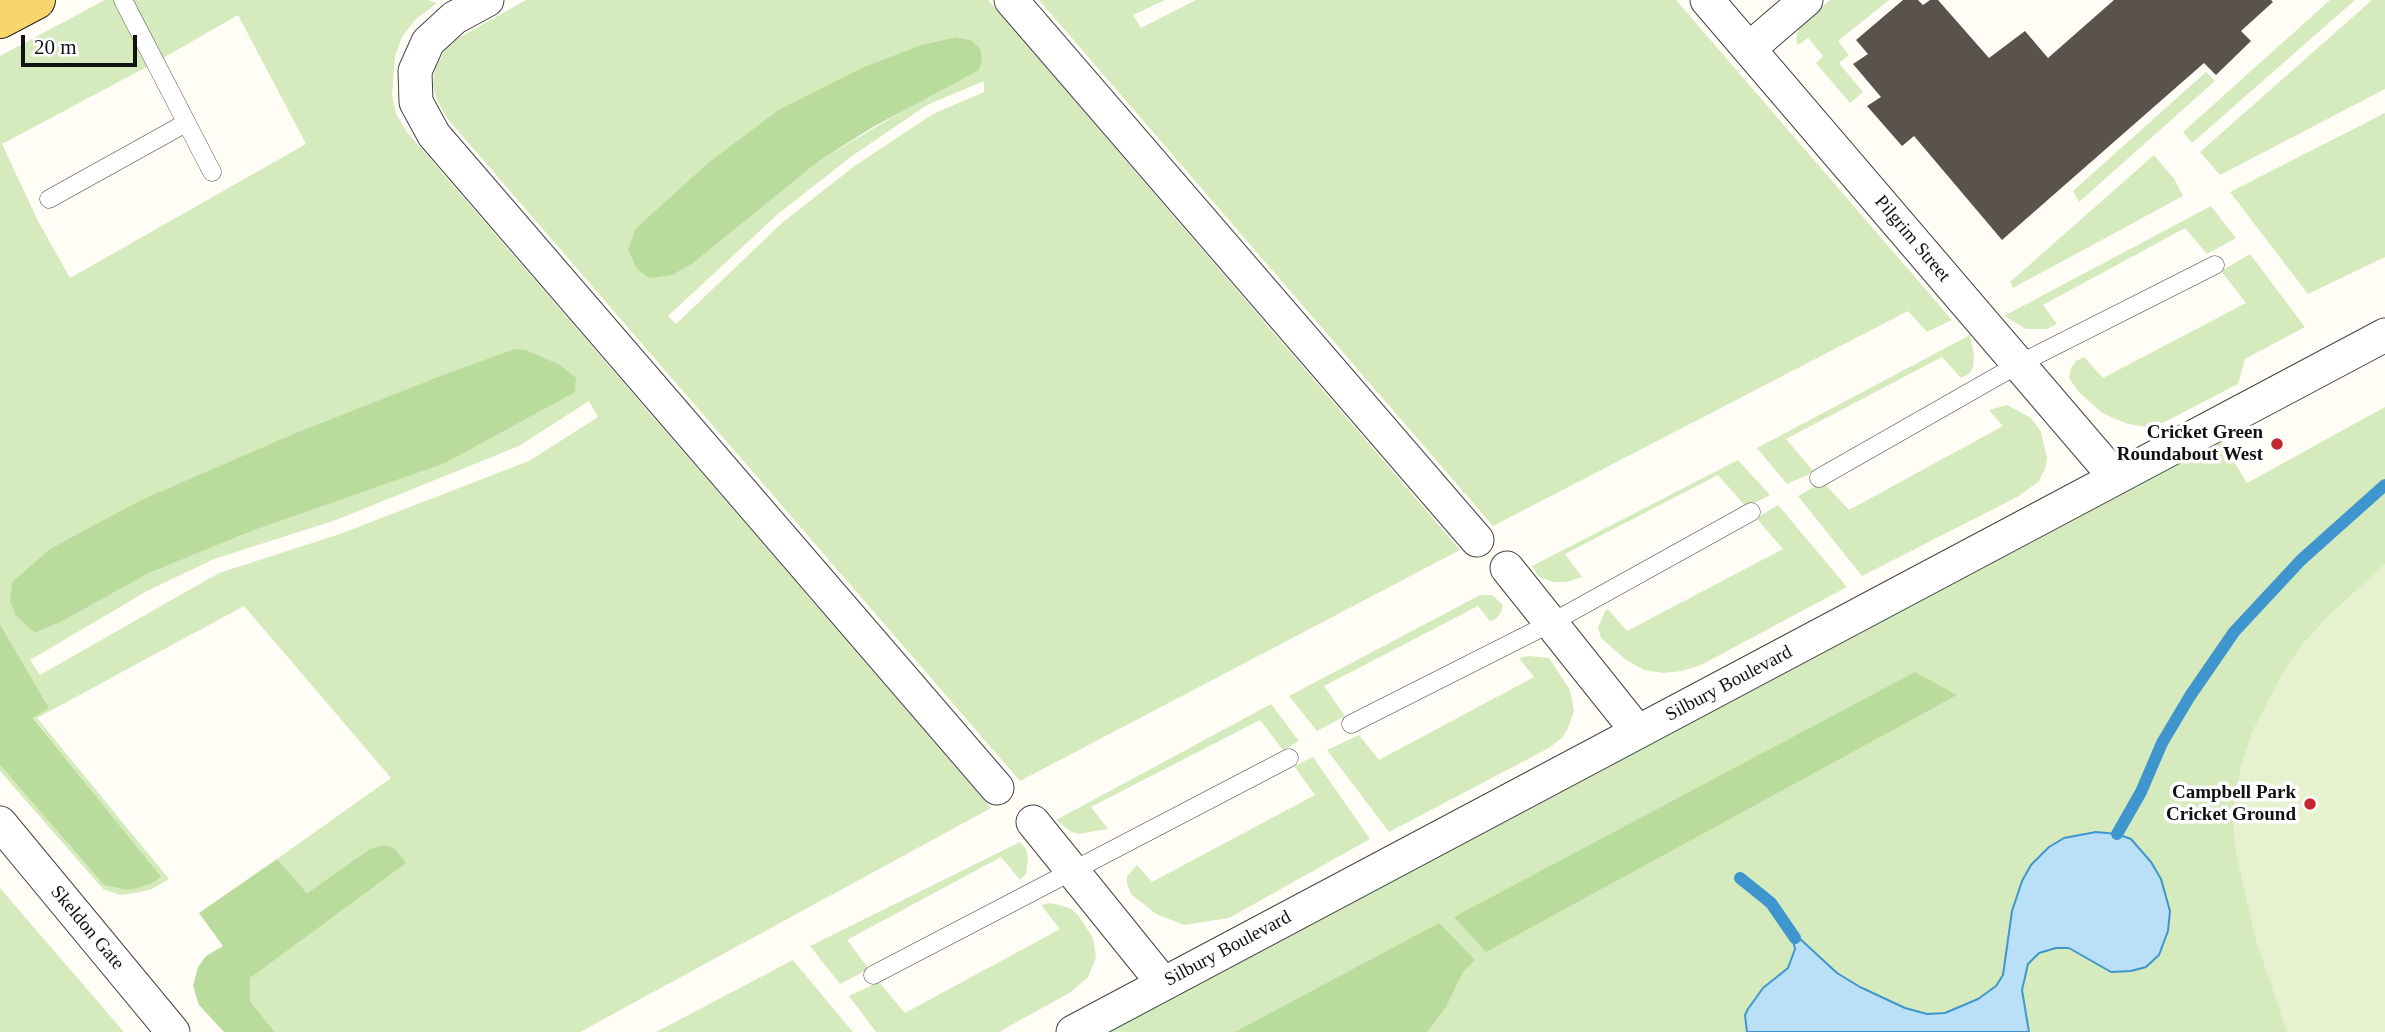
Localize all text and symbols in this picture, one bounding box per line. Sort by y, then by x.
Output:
scale bar [24,21,140,65]
text: 20 m [34,35,77,59]
street label: Pilgrim Street [1869,191,1955,287]
place label: Cricket Green Roundabout West [2117,422,2263,466]
marker: Cricket Green Roundabout West [2269,436,2285,452]
street label: Silbury Boulevard [1662,641,1796,727]
place label: Campbell Park Cricket Ground [2166,782,2296,826]
marker: Campbell Park Cricket Ground [2302,796,2318,812]
street label: Skeldon Gate [45,881,129,975]
street label: Silbury Boulevard [1161,906,1295,992]

